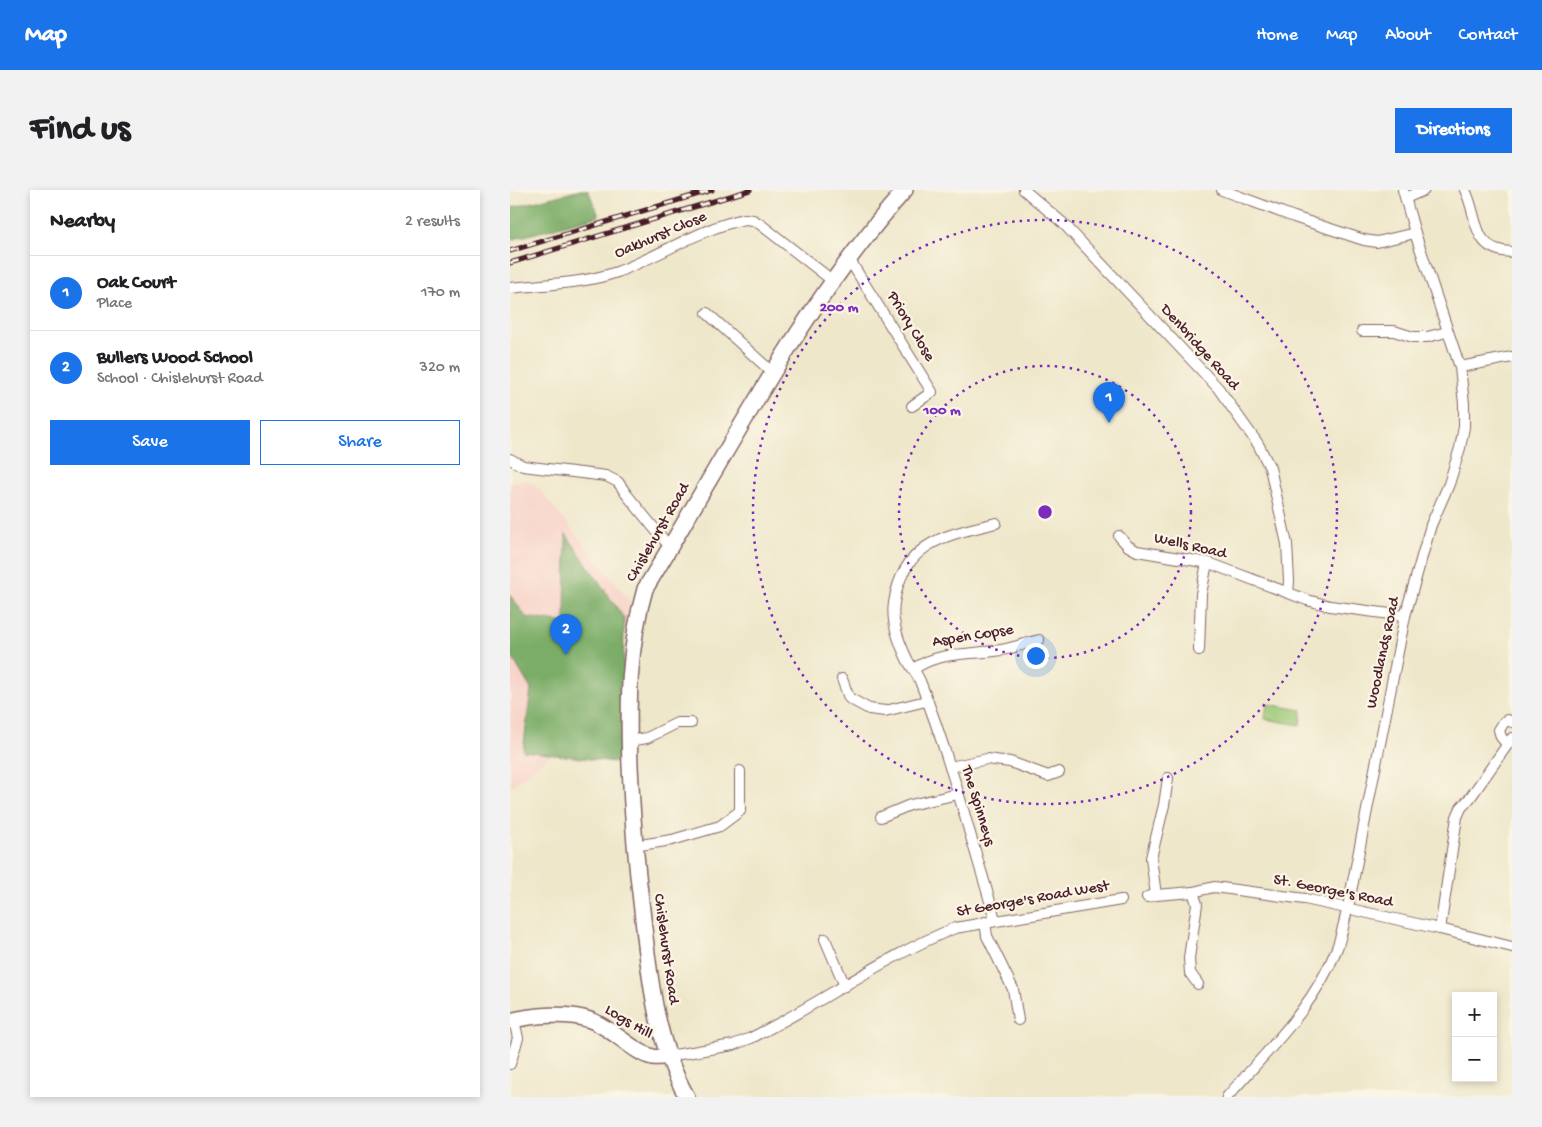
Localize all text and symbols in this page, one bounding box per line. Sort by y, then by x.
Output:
text: Map [25,21,67,50]
text: Home [1256,25,1298,46]
text: Map [1326,25,1357,46]
text: About [1385,25,1431,46]
text: Contact [1459,25,1517,46]
button: Directions [1395,108,1512,153]
text: Find us [30,110,130,151]
street label: Oakhurst Close [612,208,711,264]
text: Nearby [50,210,115,235]
text: 2 results [405,213,460,232]
text: Oak Court [97,272,176,295]
text: 1 [63,284,69,303]
text: 170 m [421,284,460,303]
street label: Priory Close [881,288,939,366]
text: Place [97,295,132,314]
text: 200 m [820,299,859,317]
street label: Denbridge Road [1155,300,1244,396]
text: Bullers Wood School [97,347,253,370]
text: 2 [62,359,70,378]
text: 320 m [420,359,460,378]
text: School · Chislehurst Road [97,370,263,389]
pin: 1 [1093,382,1125,423]
text: 100 m [922,402,961,420]
button: Save [50,420,250,465]
button: Share [260,420,460,465]
street label: Chislehurst Road [623,479,696,586]
centre of rings [1036,503,1054,521]
street label: Wells Road [1152,529,1230,565]
street label: Woodlands Road [1363,594,1405,711]
pin: 2 [550,614,582,655]
street label: Aspen Copse [931,621,1016,653]
your location [1023,643,1049,669]
street label: The Spinneys [956,763,999,849]
street label: St. George's Road [1272,871,1396,913]
street label: St George's Road West [955,877,1112,923]
street label: Chislehurst Road [648,893,682,1007]
map controls [1452,992,1497,1082]
button: + [1452,992,1497,1037]
street label: Logs Hill [601,1001,655,1045]
button: − [1452,1037,1497,1082]

